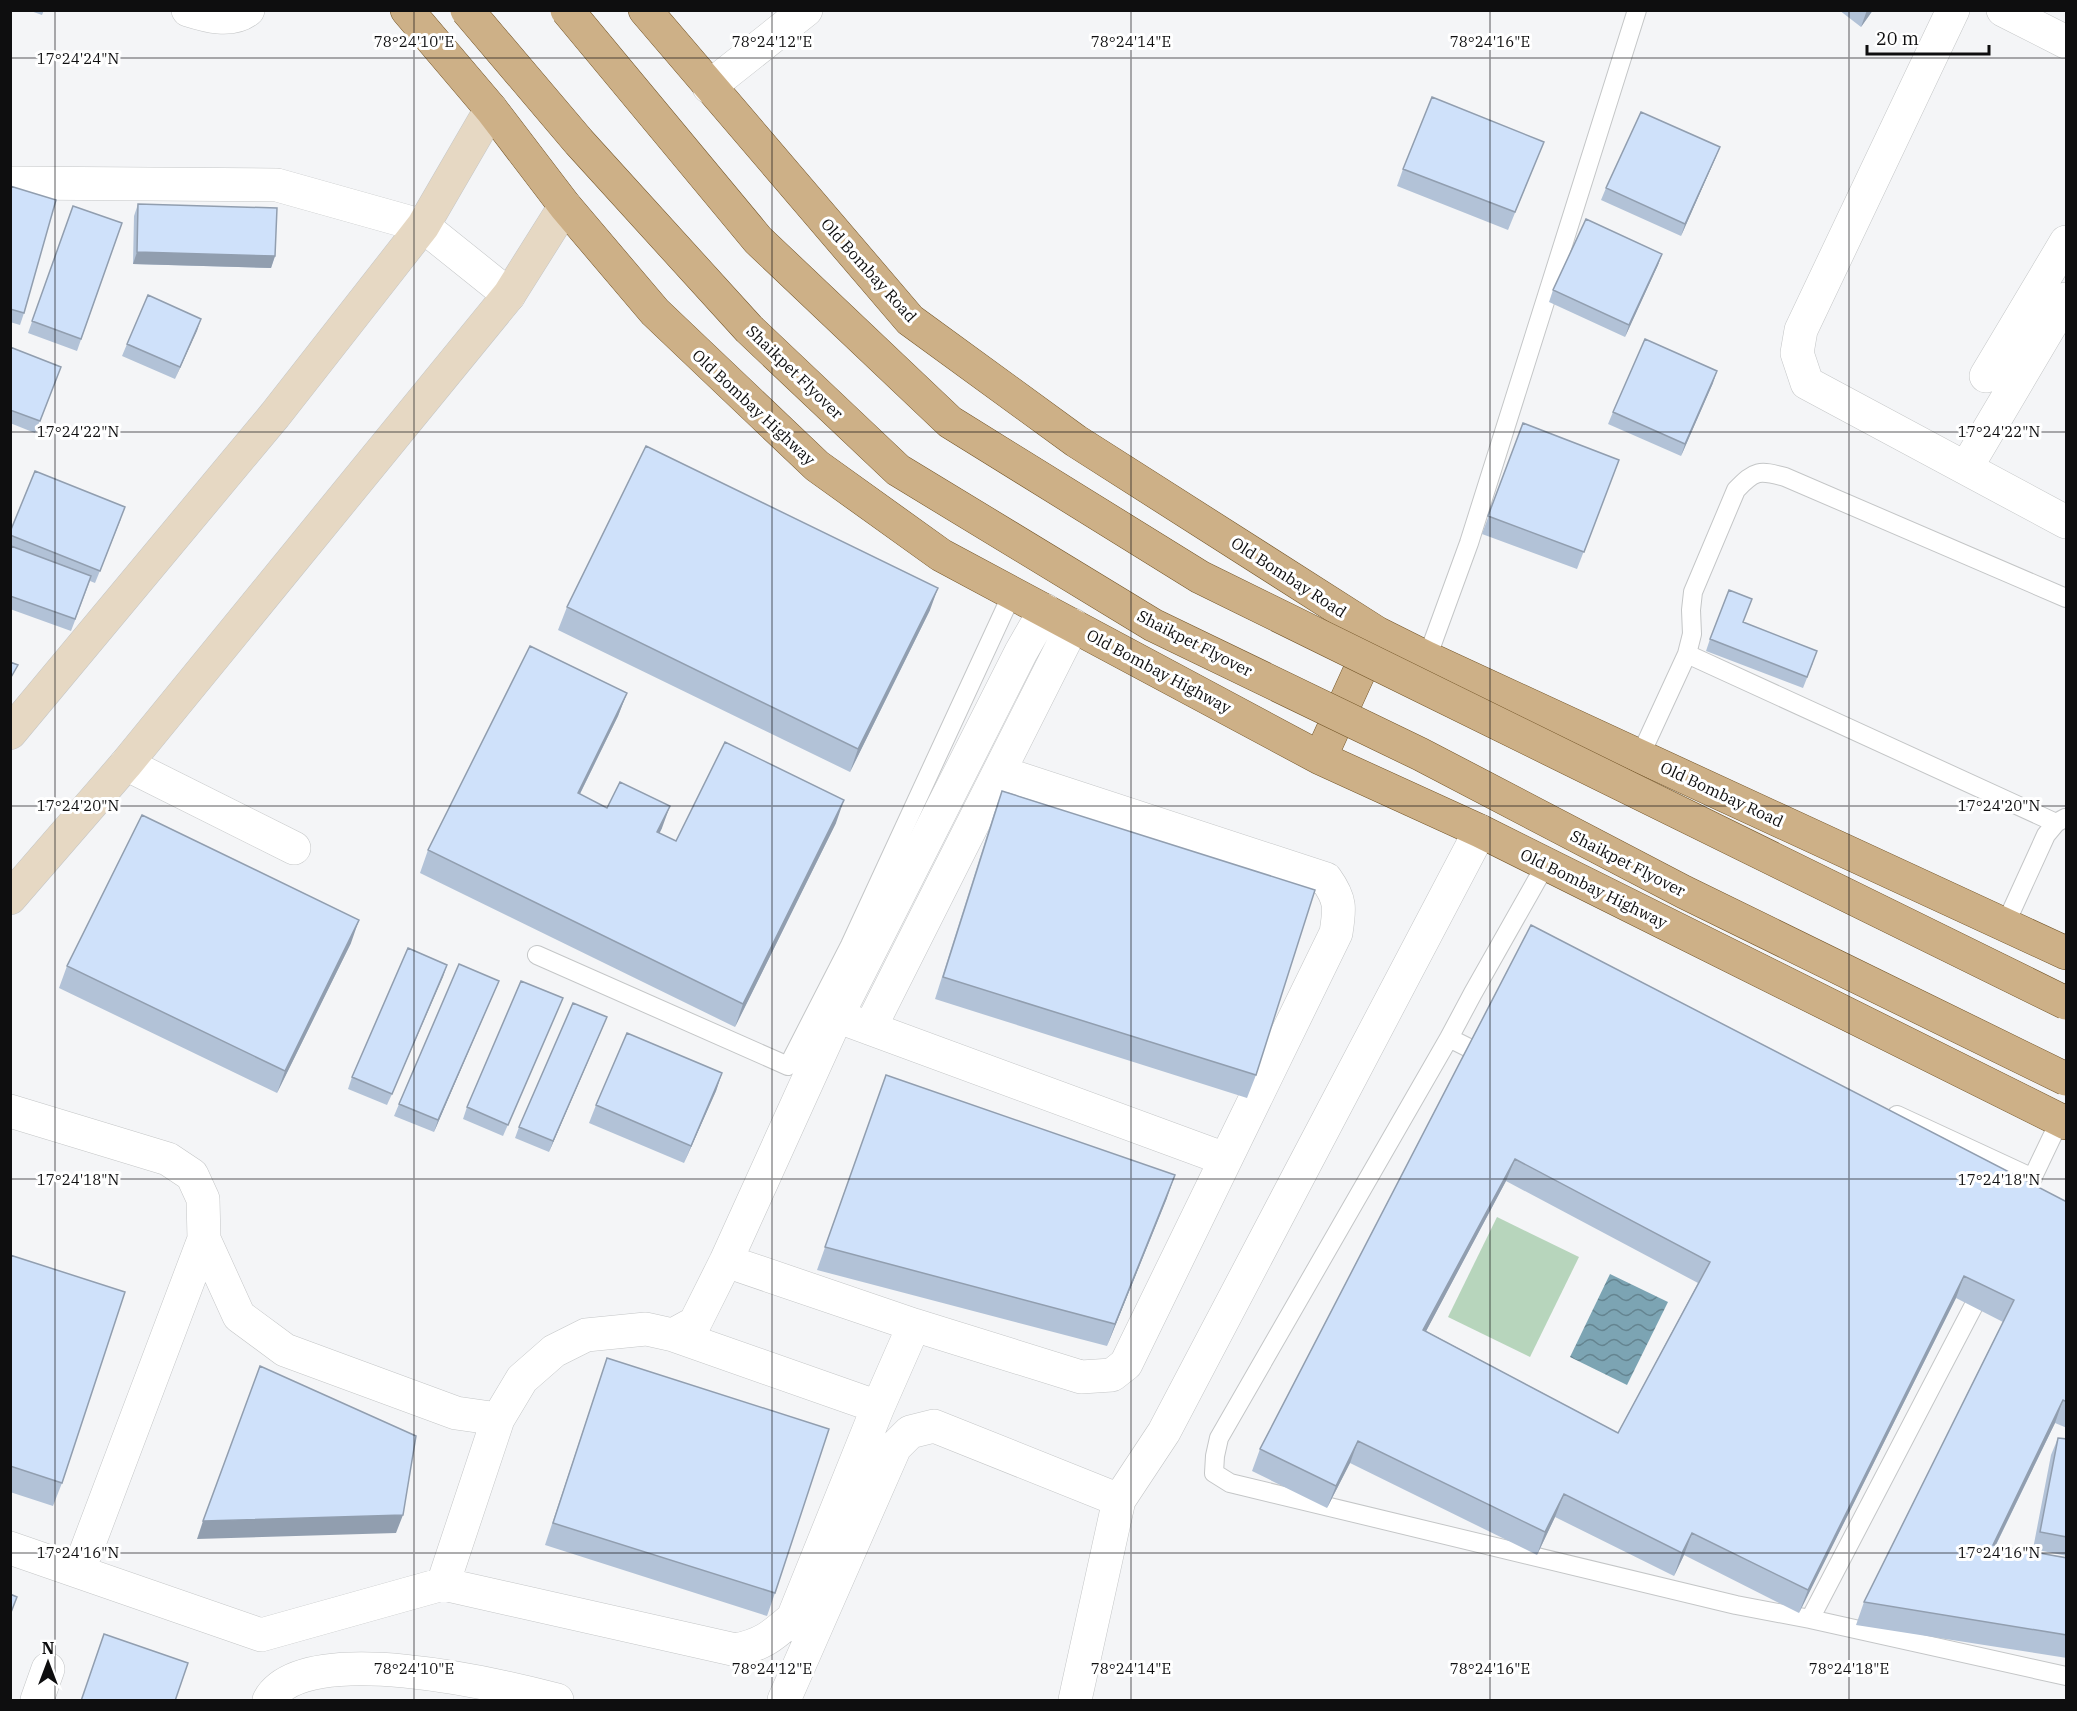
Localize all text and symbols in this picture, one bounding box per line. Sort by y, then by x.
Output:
scale bar [1867,18,1988,56]
text: 20 m [1876,27,1919,50]
text: 78°24'10"E [374,32,454,51]
text: 78°24'12"E [732,32,812,51]
text: 78°24'14"E [1091,32,1171,51]
text: 78°24'16"E [1450,32,1530,51]
text: 17°24'24"N [37,49,119,68]
street label: Old Bombay Road [817,214,921,326]
street label: Shaikpet Flyover [743,321,847,423]
street label: Old Bombay Highway [688,345,820,469]
text: 17°24'22"N [37,422,119,441]
text: 17°24'22"N [1958,422,2040,441]
street label: Old Bombay Road [1228,532,1351,622]
street label: Shaikpet Flyover [1134,605,1256,681]
street label: Old Bombay Highway [1083,624,1235,718]
street label: Old Bombay Road [1657,757,1787,831]
text: 17°24'20"N [37,796,119,815]
text: 17°24'20"N [1958,796,2040,815]
street label: Shaikpet Flyover [1567,825,1689,901]
street label: Old Bombay Highway [1517,844,1671,932]
text: 17°24'18"N [37,1170,119,1189]
text: 17°24'18"N [1958,1170,2040,1189]
text: 17°24'16"N [37,1543,119,1562]
text: 17°24'16"N [1958,1543,2040,1562]
north arrow [18,1633,78,1693]
text: N [42,1638,54,1658]
text: 78°24'10"E [374,1659,454,1678]
text: 78°24'12"E [732,1659,812,1678]
text: 78°24'14"E [1091,1659,1171,1678]
text: 78°24'16"E [1450,1659,1530,1678]
text: 78°24'18"E [1809,1659,1889,1678]

